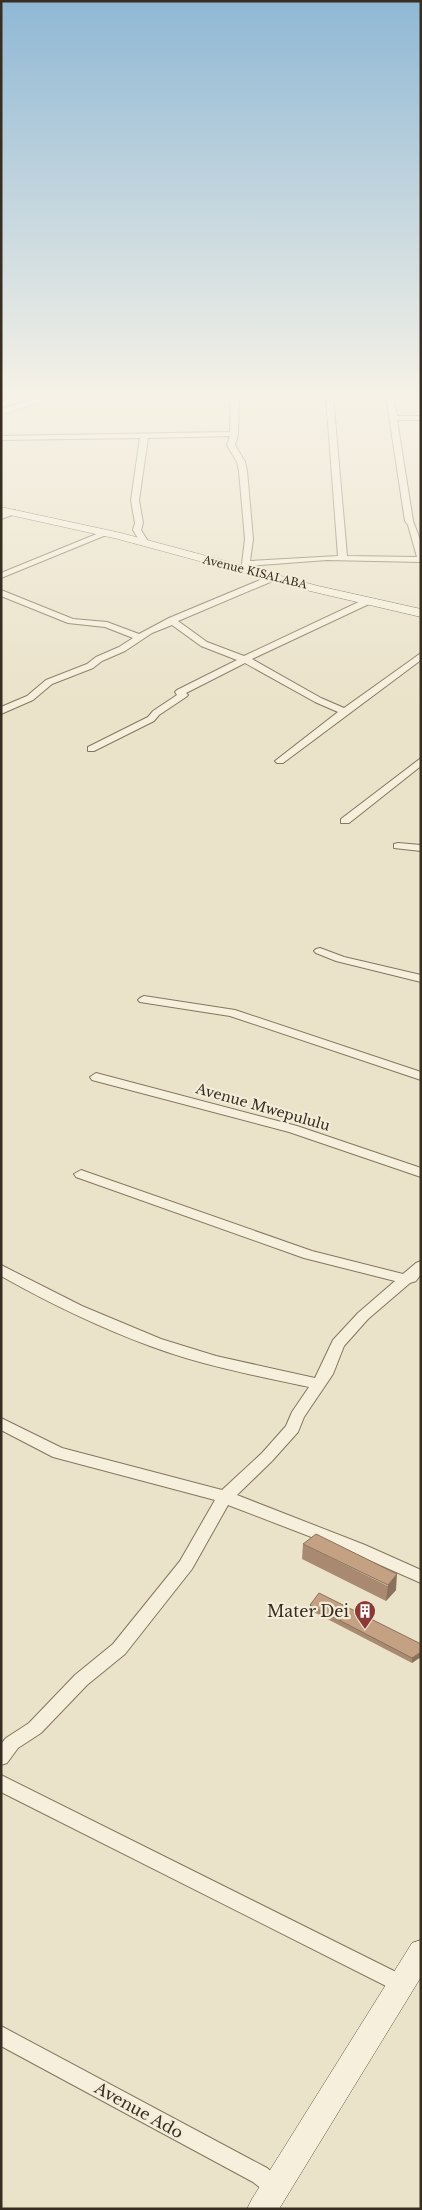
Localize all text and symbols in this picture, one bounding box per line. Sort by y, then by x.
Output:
street label: Avenue KISALABA [200,552,309,592]
street label: Avenue Mwepululu [193,1079,333,1135]
building icon: Mater Dei [353,1599,377,1630]
place label: Mater Dei [267,1601,350,1621]
street label: Avenue Ado [90,2077,187,2143]

